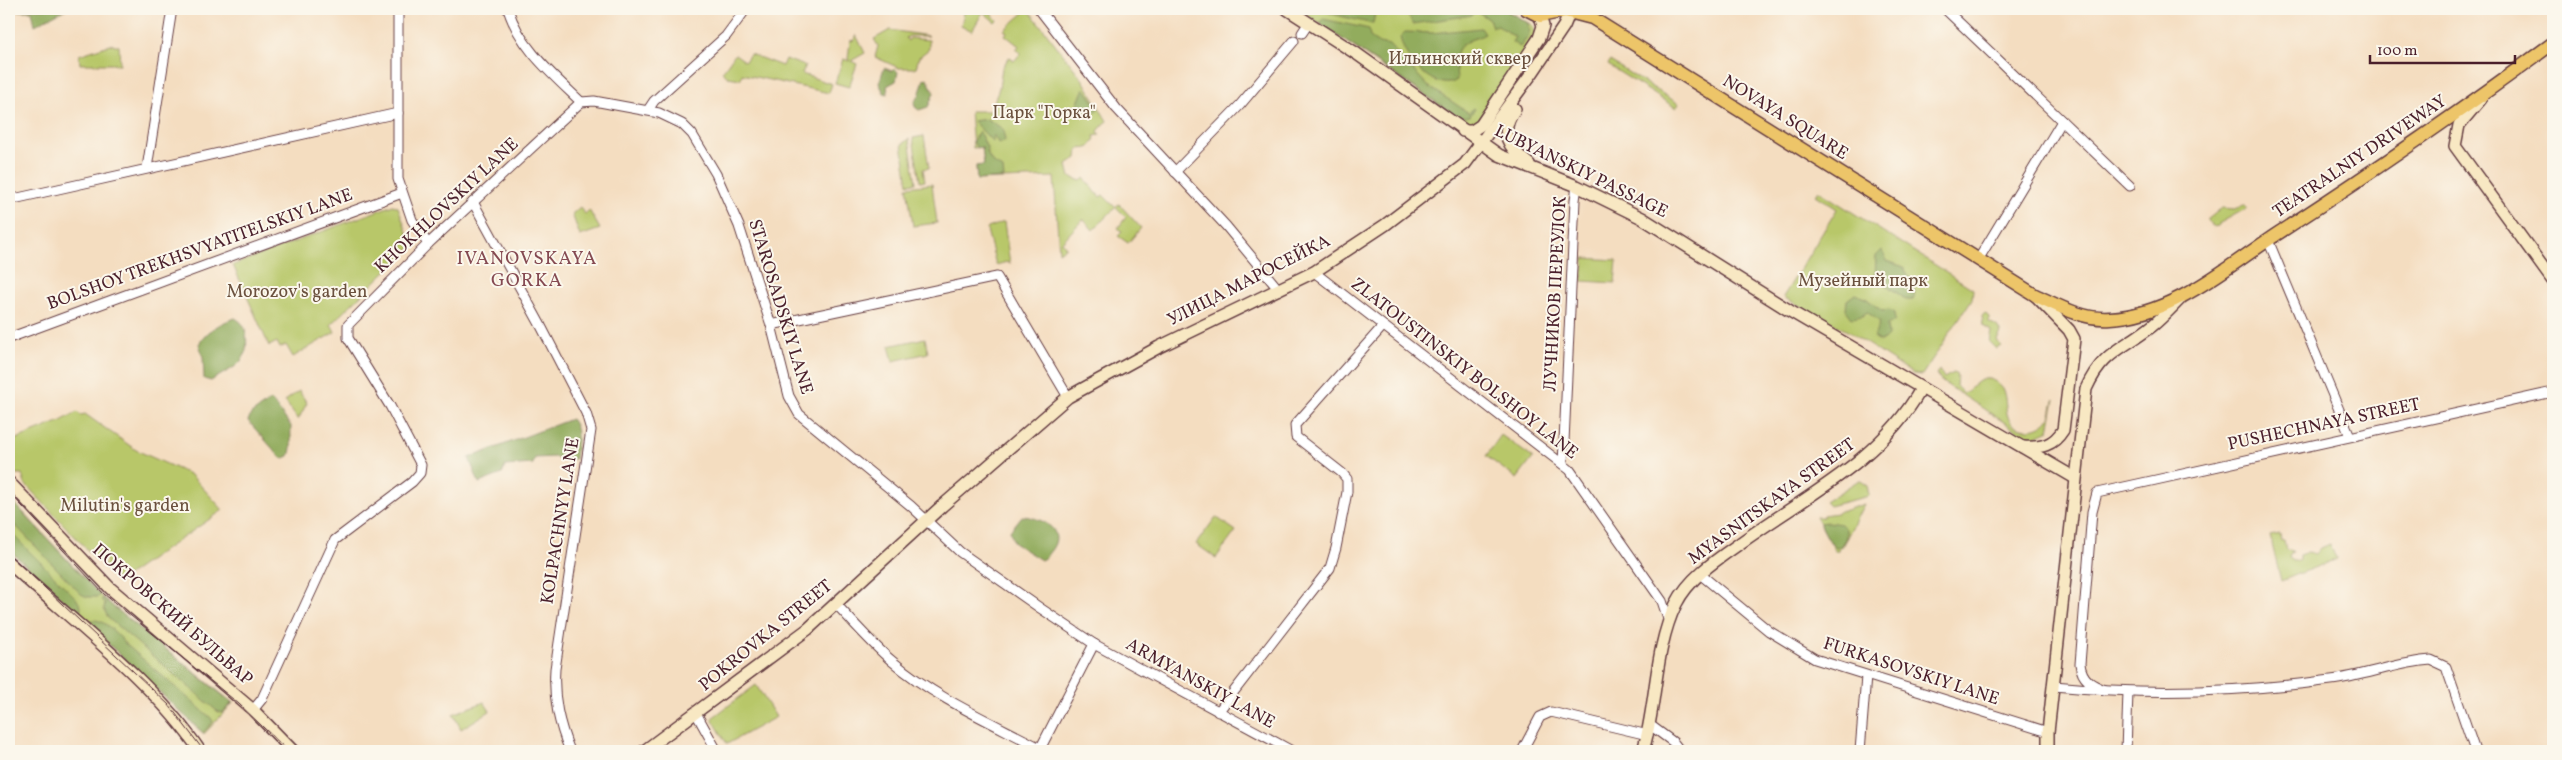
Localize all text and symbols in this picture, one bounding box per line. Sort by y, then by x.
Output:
scale bar [2370,32,2514,64]
text: 100 m [2377,41,2417,62]
park label: Ильинский сквер [1389,47,1531,72]
street label: NOVAYA SQUARE [1717,69,1853,167]
street label: TEATRALNIY DRIVEWAY [2268,89,2452,225]
park label: Парк "Горка" [992,101,1096,126]
street label: LUBYANSKIY PASSAGE [1490,119,1672,225]
street label: KHOKHLOVSKIY LANE [369,132,525,280]
street label: BOLSHOY TREKHSVYATITELSKIY LANE [44,183,356,317]
street label: ЛУЧНИКОВ ПЕРЕУЛОК [1538,196,1574,392]
street label: STAROSADSKIY LANE [741,216,819,398]
street label: УЛИЦА МАРОСЕЙКА [1163,229,1335,333]
district label: IVANOVSKAYA GORKA [457,246,597,294]
park label: Музейный парк [1798,269,1928,294]
street label: ZLATOUSTINSKIY BOLSHOY LANE [1345,272,1583,466]
park label: Morozov's garden [226,280,368,305]
street label: PUSHECHNAYA STREET [2225,392,2423,458]
street label: MYASNITSKAYA STREET [1683,433,1861,571]
street label: KOLPACHNYY LANE [536,436,587,606]
park label: Milutin's garden [60,494,190,519]
street label: ПОКРОВСКИЙ БУЛЬВАР [86,538,258,692]
street label: POKROVKA STREET [694,574,838,698]
street label: FURKASOVSKIY LANE [1820,632,2002,712]
street label: ARMYANSKIY LANE [1121,633,1279,736]

